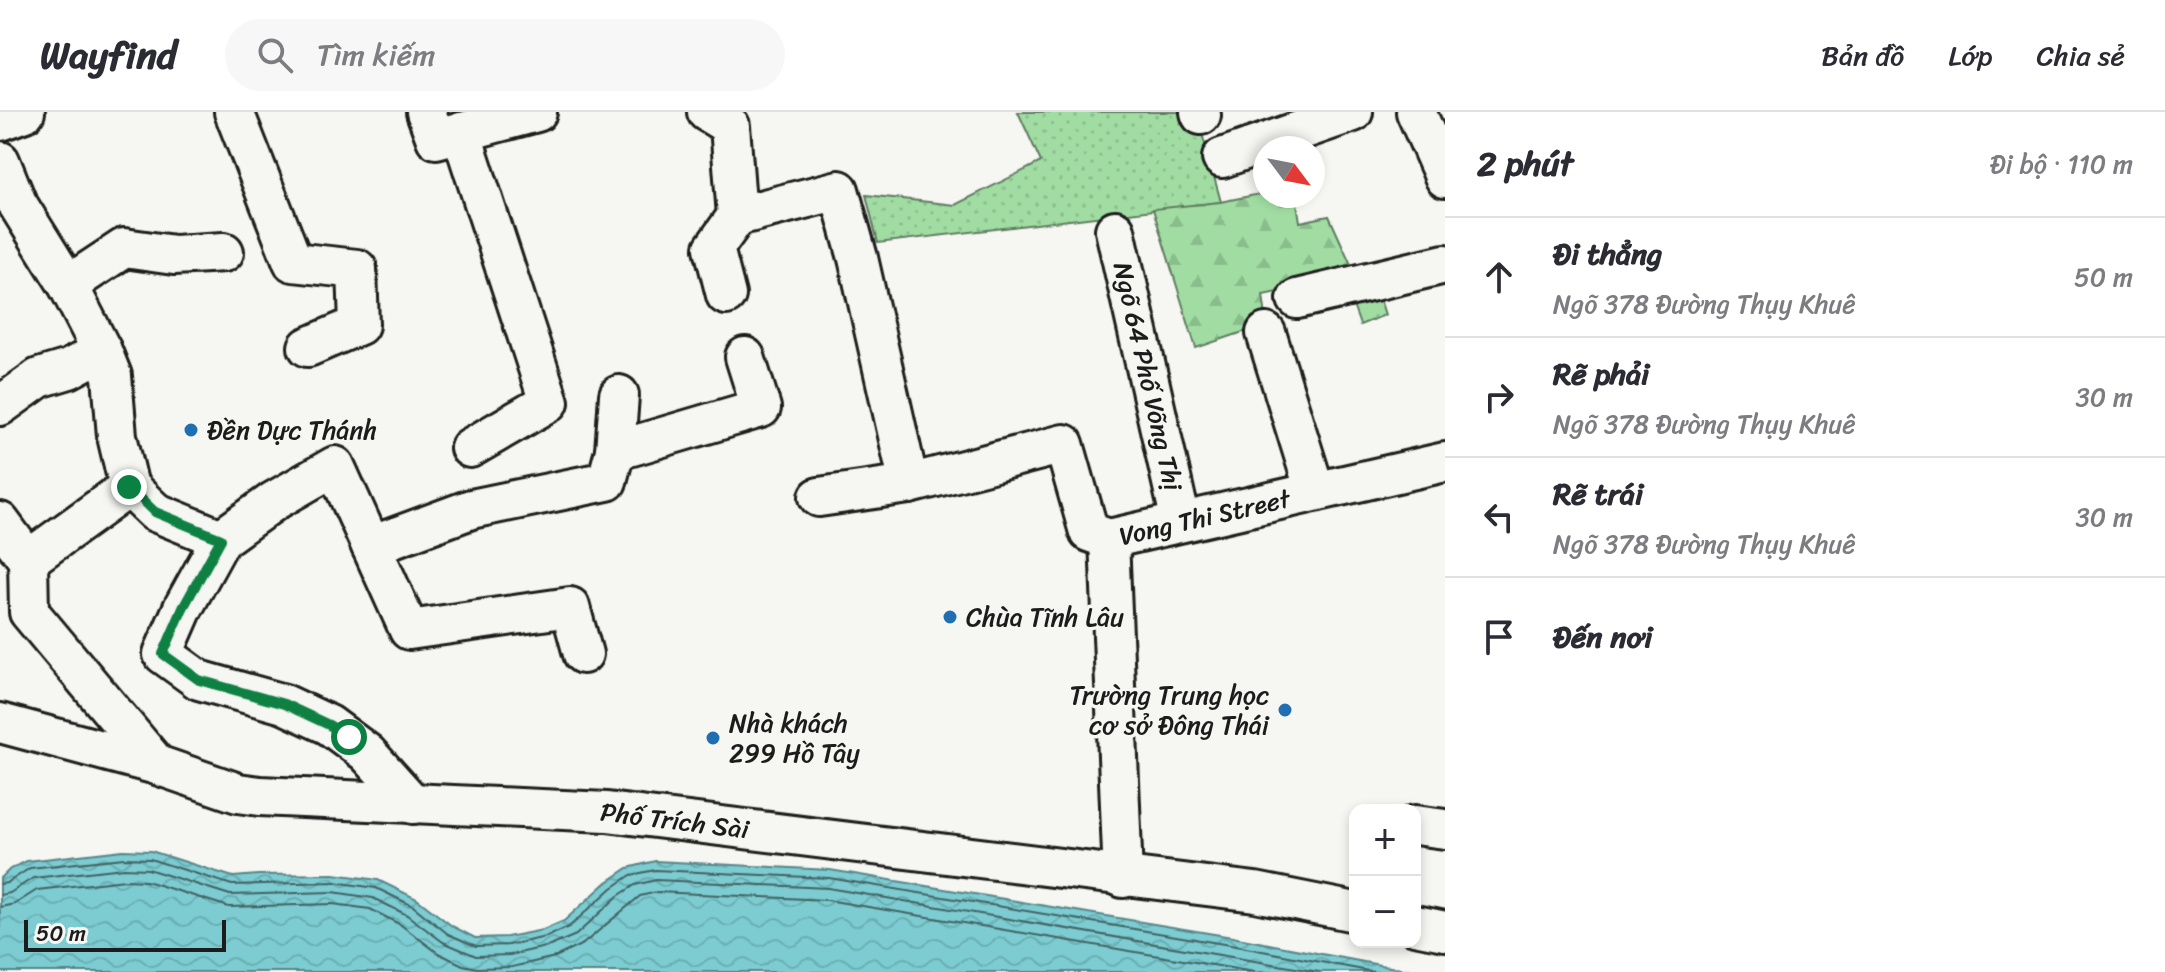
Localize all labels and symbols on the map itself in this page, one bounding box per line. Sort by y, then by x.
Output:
north arrow [1253,136,1325,208]
street label: Ngõ 64 Phố Võng Thị [1100,257,1196,496]
place label: Đền Dực Thánh [207,407,377,453]
marker: Đền Dực Thánh [182,421,200,439]
route end [111,469,147,505]
street label: Vong Thi Street [1115,475,1296,559]
place label: Chùa Tĩnh Lâu [966,594,1124,640]
marker: Chùa Tĩnh Lâu [941,608,959,626]
place label: Trường Trung học cơ sở Đông Thái [1070,672,1270,748]
place label: Nhà khách 299 Hồ Tây [729,700,860,776]
marker: Trường Trung học cơ sở Đông Thái [1276,701,1294,719]
route start [331,719,367,755]
marker: Nhà khách 299 Hồ Tây [704,729,722,747]
street label: Phố Trích Sài [598,788,752,852]
scale bar [24,916,226,952]

